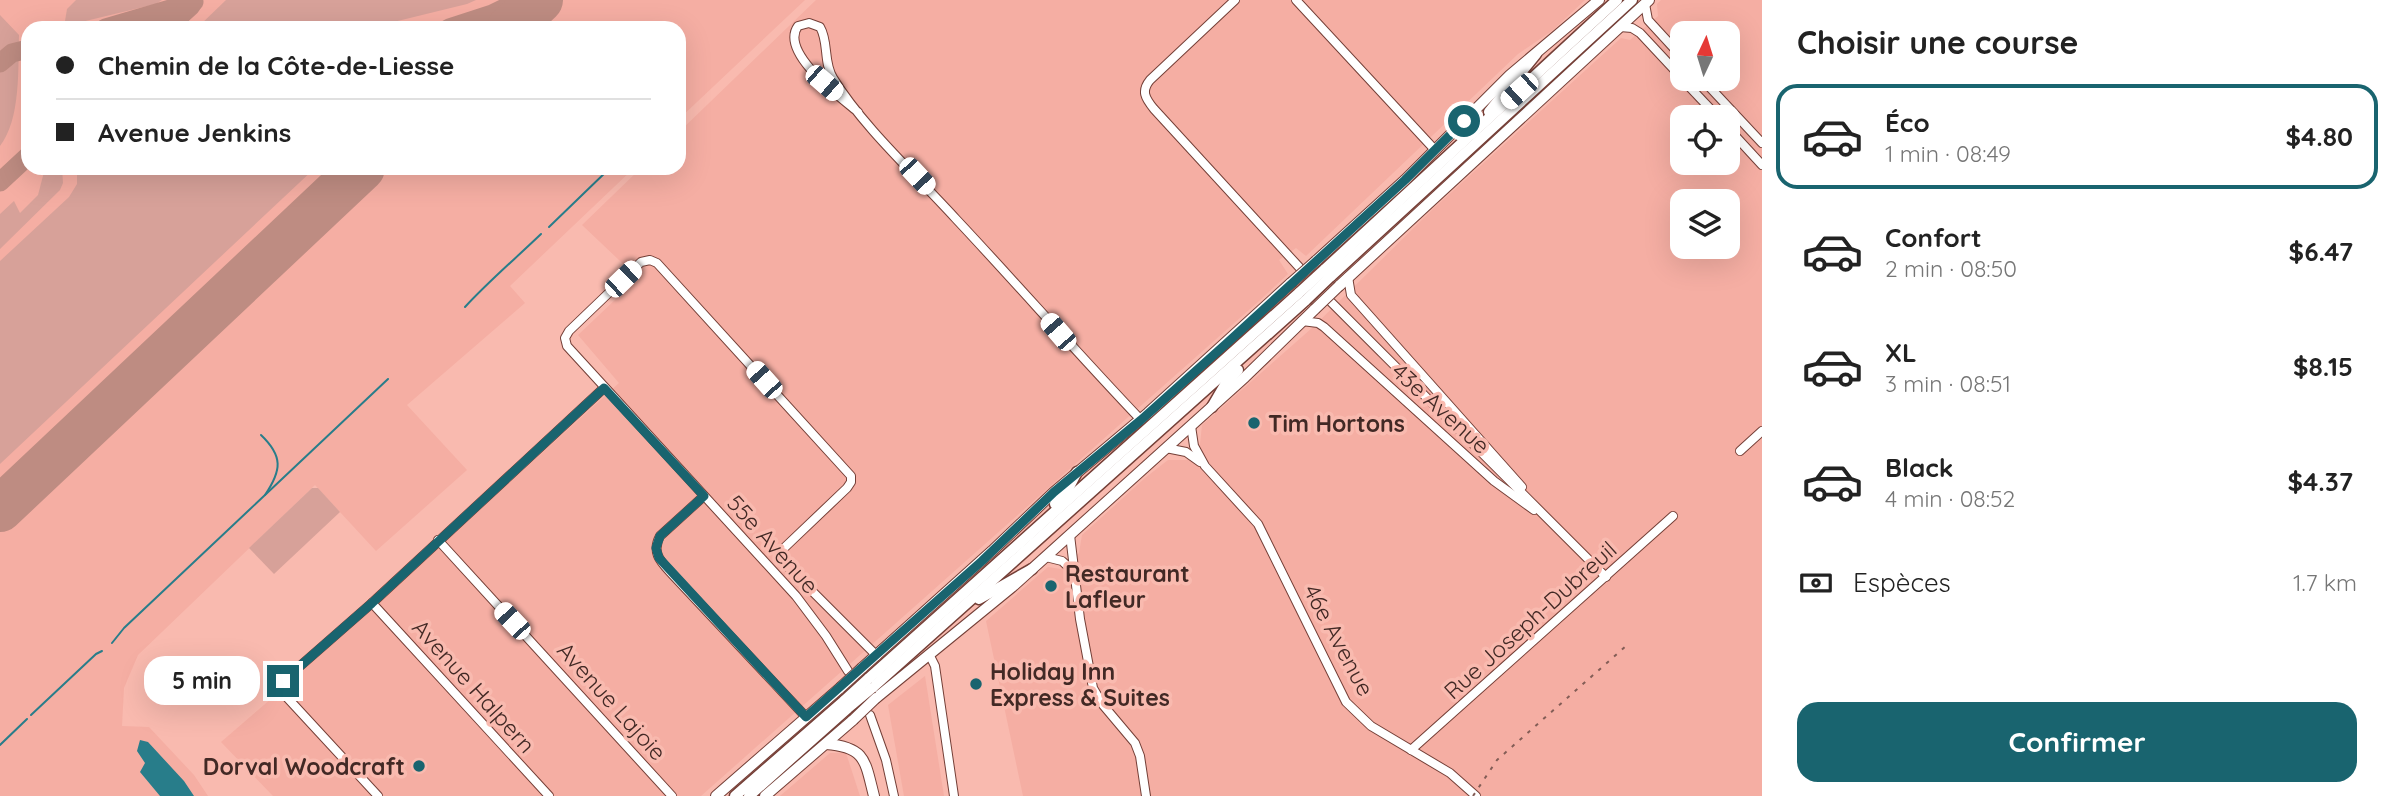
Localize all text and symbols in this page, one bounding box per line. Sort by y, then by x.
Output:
north arrow [1670,21,1740,91]
map controls [1670,21,1740,259]
text: Choisir une course [1797,22,2078,62]
text: Chemin de la Côte-de-Liesse [98,49,454,82]
car [802,61,847,105]
car [1497,69,1542,113]
route start [1448,105,1480,137]
button: locate [1670,105,1740,175]
icon: car [1801,105,1864,168]
text: Éco [1885,106,1930,139]
text: Avenue Jenkins [98,116,291,149]
text: $4.80 [2286,120,2353,153]
text: 1 min · 08:49 [1885,139,2011,168]
car [895,153,940,199]
button: layers [1670,189,1740,259]
icon: car [1801,220,1864,283]
text: Confort [1885,221,1982,254]
text: $6.47 [2289,235,2353,268]
text: 2 min · 08:50 [1885,254,2017,283]
car [601,257,646,301]
car [1037,309,1080,355]
icon: car [1801,335,1864,398]
text: XL [1885,336,1917,369]
text: $8.15 [2293,350,2353,383]
street label: 43e Avenue [1386,356,1496,460]
car [743,357,786,403]
text: 3 min · 08:51 [1885,369,2011,398]
place label: Tim Hortons [1268,409,1405,438]
marker: Tim Hortons [1246,415,1262,431]
icon: car [1801,450,1864,513]
text: Black [1885,451,1954,484]
text: $4.37 [2287,465,2353,498]
text: 4 min · 08:52 [1885,484,2015,513]
street label: 55e Avenue [721,489,825,599]
street label: Rue Joseph-Dubreuil [1438,535,1622,705]
place label: Restaurant Lafleur [1065,559,1190,614]
icon: cash [1797,564,1835,602]
text: Espèces [1853,566,1951,599]
text: 1.7 km [2293,568,2357,597]
marker: Restaurant Lafleur [1043,578,1059,594]
street label: 46e Avenue [1297,579,1381,701]
car [490,598,535,644]
street label: Avenue Halpern [406,613,542,759]
street label: Avenue Lajoie [551,636,673,766]
callout: 5 min [143,656,258,706]
place label: Holiday Inn Express & Suites [990,657,1170,712]
route end [267,665,299,697]
text: 5 min [172,666,232,695]
marker: Holiday Inn Express & Suites [968,676,984,692]
button: Confirmer [1797,702,2357,782]
place label: Dorval Woodcraft [203,752,405,781]
marker: Dorval Woodcraft [411,758,427,774]

